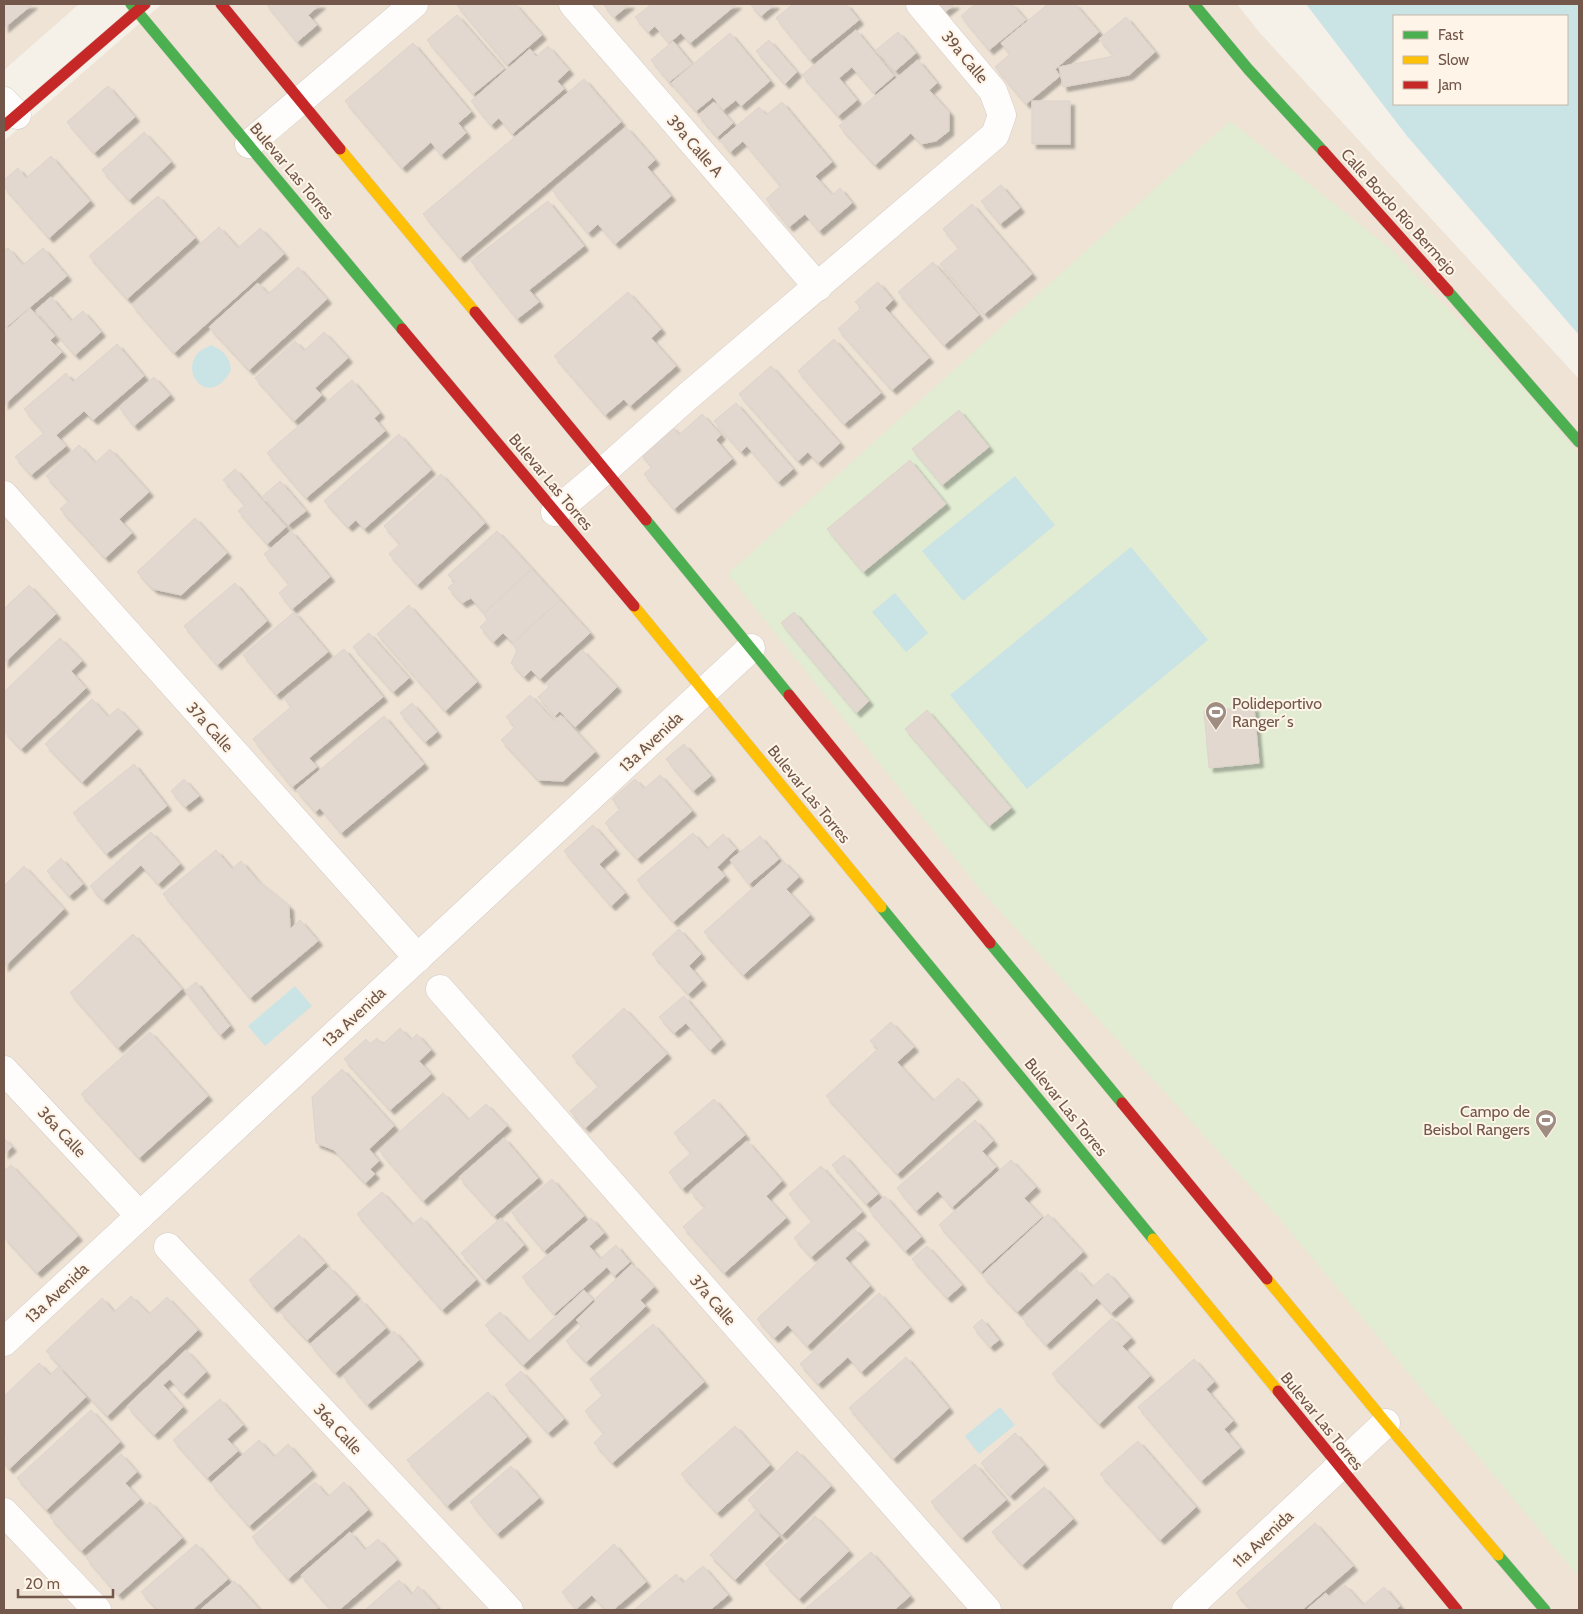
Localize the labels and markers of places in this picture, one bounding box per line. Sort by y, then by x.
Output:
place label: Polideportivo Ranger´s [1232,694,1322,731]
sports icon: Polideportivo Ranger´s [1204,700,1228,731]
place label: Campo de Beisbol Rangers [1423,1102,1530,1139]
sports icon: Campo de Beisbol Rangers [1534,1108,1558,1139]

